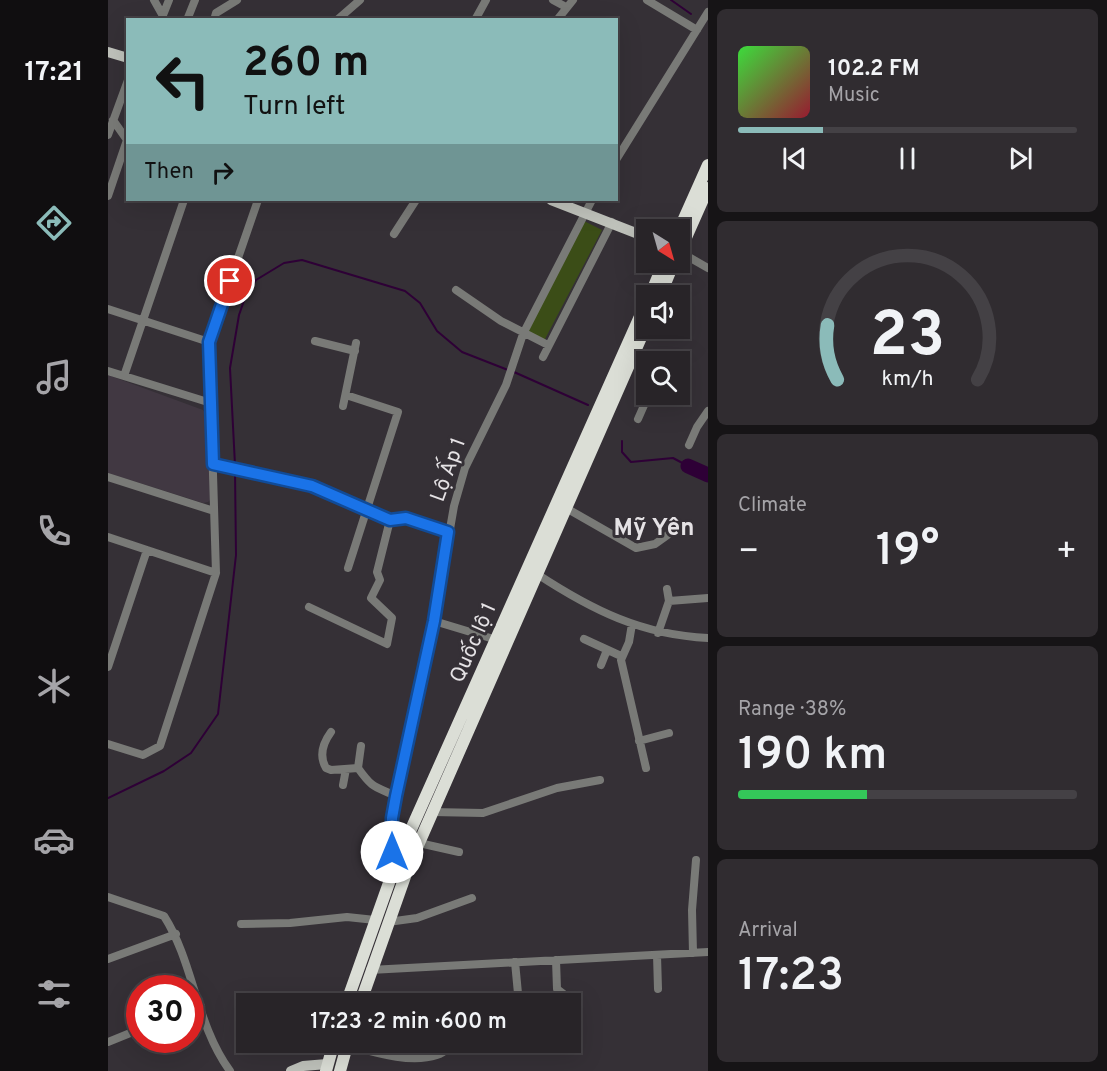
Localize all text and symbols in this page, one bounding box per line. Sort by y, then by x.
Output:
text: 260 m [243,38,369,91]
icon: left [144,42,222,120]
text: 17:21 [24,56,84,90]
text: 102.2 FM [828,56,919,83]
text: Music [828,83,880,109]
text: Turn left [243,90,345,124]
icon: previous [778,142,811,175]
icon: pause [891,142,924,175]
icon: next [1004,142,1037,175]
icon: right [206,156,239,189]
text: Then [144,159,194,186]
icon: directions [33,202,75,244]
north arrow [636,219,690,273]
map controls [636,219,690,405]
pin [204,255,255,306]
icon: arrive [213,264,246,297]
button: sound [636,285,690,339]
text: 23 [870,299,945,378]
button: search [636,351,690,405]
icon: music [33,356,75,398]
text: km/h [881,367,934,394]
street label: Lộ Ấp 1 [421,433,473,506]
text: Climate [738,493,807,519]
icon: phone [33,510,75,552]
district label: Mỹ Yên [614,514,694,544]
text: 19° [876,524,939,581]
text: − [738,532,759,574]
text: + [1056,532,1077,574]
street label: Quốc lộ 1 [444,599,504,687]
icon: climate [33,665,75,707]
text: Range · 38% [738,697,846,723]
text: 190 km [738,728,887,785]
icon: car [33,819,75,861]
position arrow [360,820,424,884]
text: Arrival [738,918,798,944]
text: 17:23 [738,949,844,1006]
icon: filters [33,973,75,1015]
speed limit sign: 30 [126,975,204,1053]
text: 17:23 · 2 min · 600 m [310,1009,507,1036]

